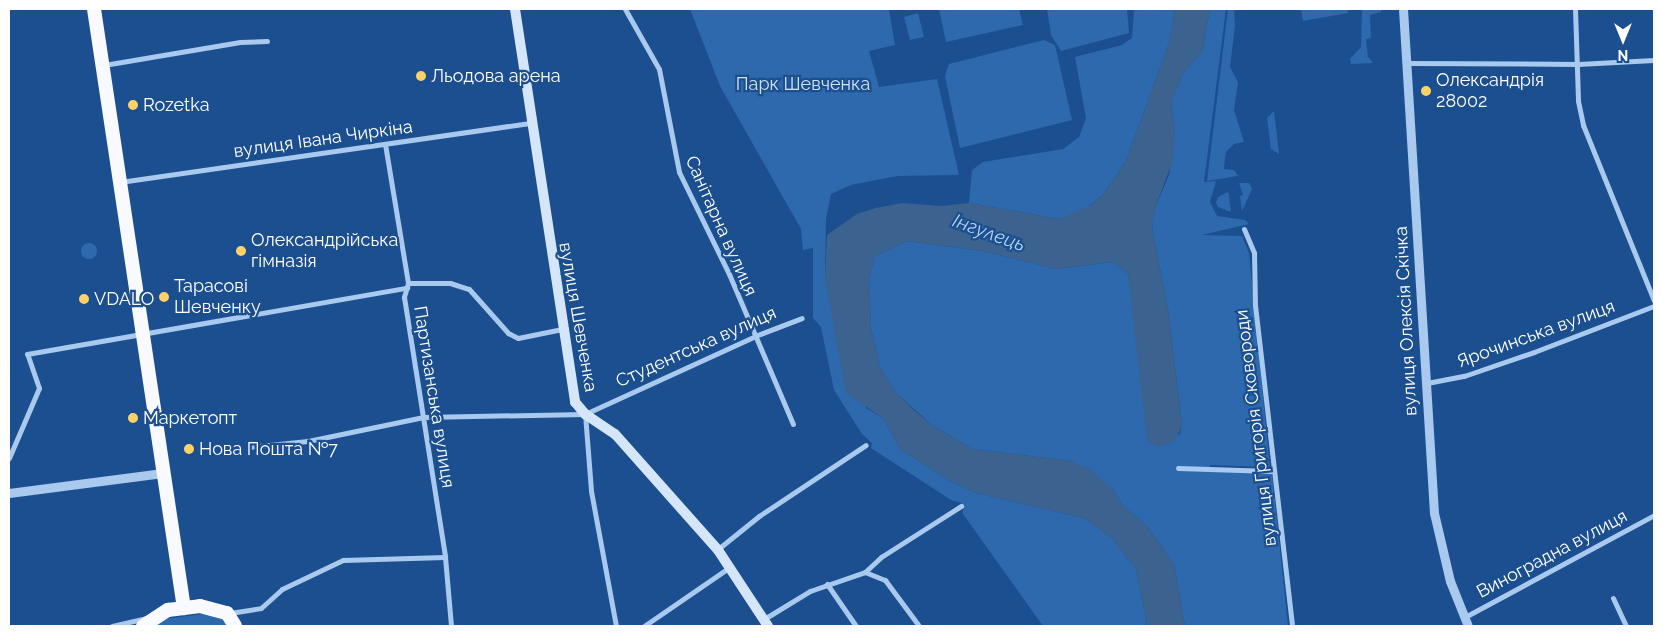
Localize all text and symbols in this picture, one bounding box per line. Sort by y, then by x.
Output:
north arrow [1598,15,1648,65]
text: N [1618,47,1628,63]
place label: Льодова арена [431,65,561,87]
marker: Льодова арена [415,70,427,82]
place label: Олександрія 28002 [1436,70,1544,112]
park label: Парк Шевченка [736,73,870,95]
marker: Олександрія 28002 [1420,85,1432,97]
place label: Rozetka [143,94,209,116]
marker: Rozetka [127,99,139,111]
street label: вулиця Івана Чиркіна [232,116,414,162]
street label: Санітарна вулиця [680,153,762,299]
water label: Інгулець [950,209,1028,257]
street label: вулиця Олексія Скічка [1390,226,1422,416]
place label: Олександрійська гімназія [251,230,398,272]
street label: вулиця Шевченка [554,241,602,393]
marker: Олександрійська гімназія [235,245,247,257]
place label: Тарасові Шевченку [174,276,261,318]
place label: VDALO [94,288,154,310]
marker: Тарасові Шевченку [158,291,170,303]
marker: VDALO [78,293,90,305]
street label: Ярочинська вулиця [1454,295,1618,373]
street label: Студентська вулиця [612,302,780,392]
street label: Партизанська вулиця [409,304,459,490]
street label: вулиця Григорія Сковороди [1231,309,1281,547]
place label: Маркетопт [143,407,237,429]
marker: Маркетопт [127,412,139,424]
place label: Нова Пошта №7 [199,438,338,460]
marker: Нова Пошта №7 [183,443,195,455]
street label: Виноградна вулиця [1473,505,1631,603]

